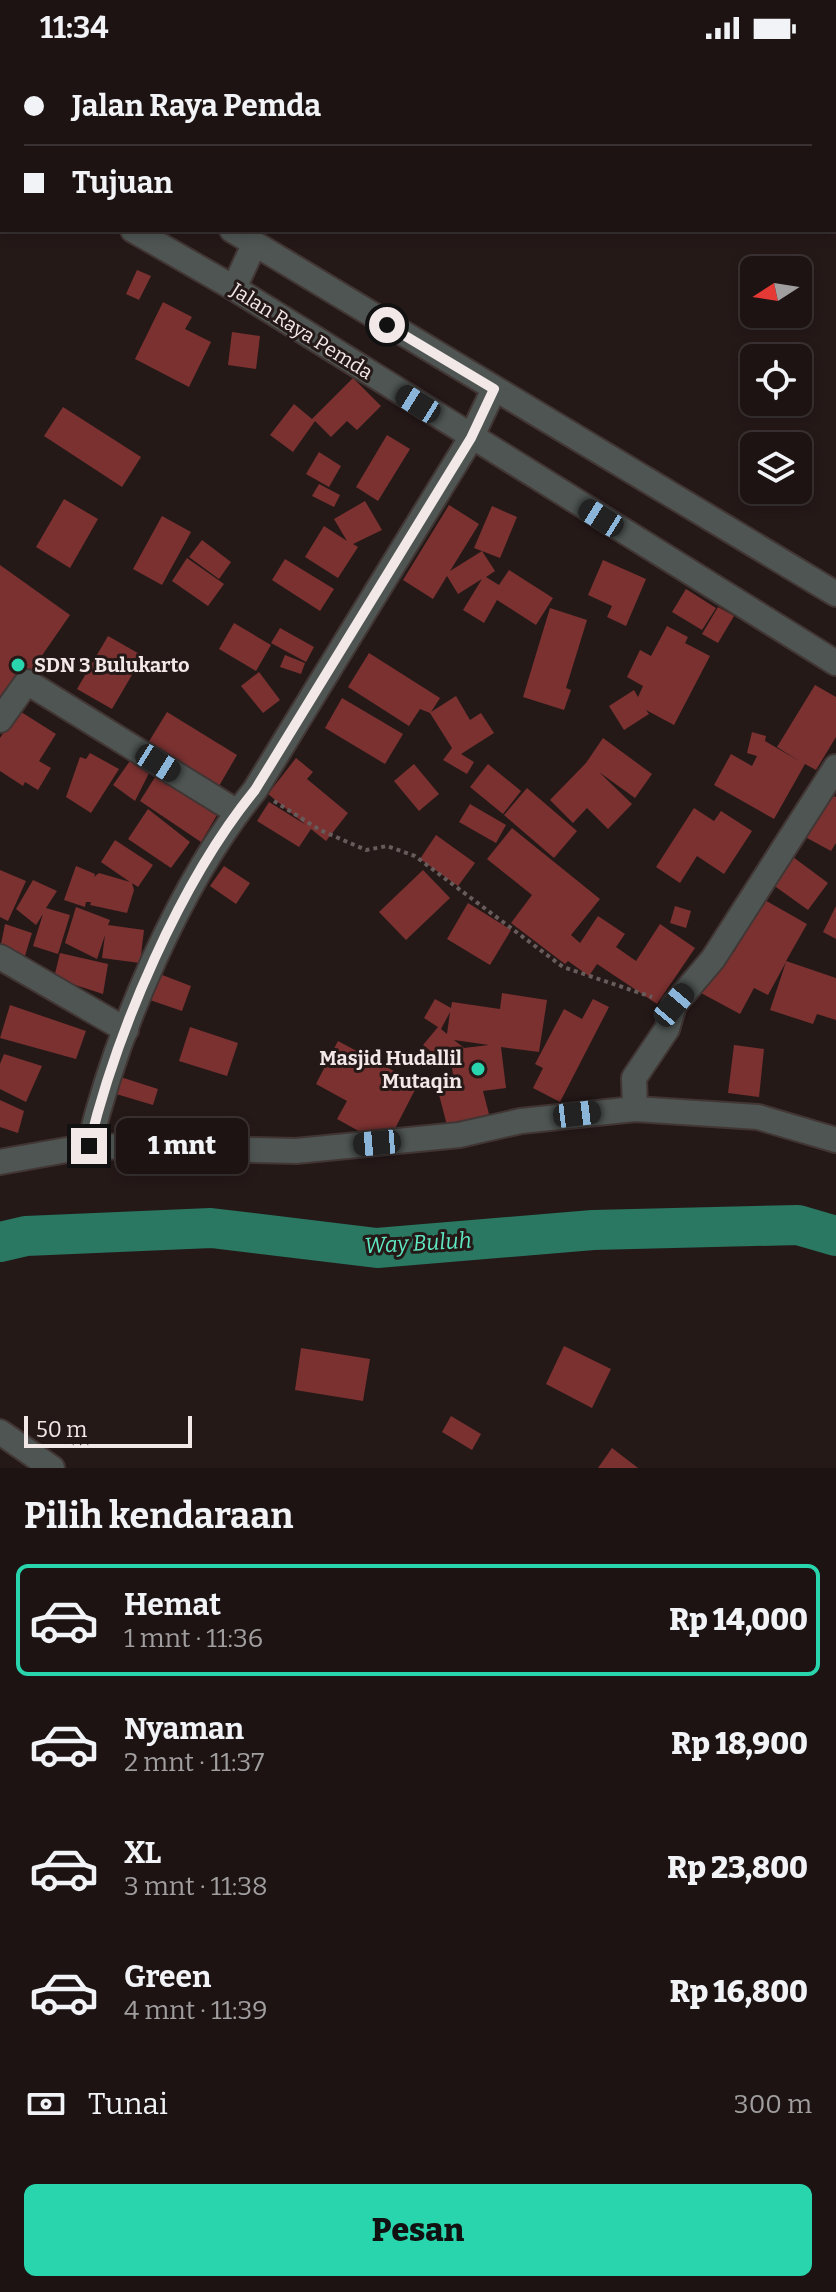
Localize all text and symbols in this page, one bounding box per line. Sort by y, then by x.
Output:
text: 11:34 [40,10,108,46]
text: Jalan Raya Pemda [72,88,321,124]
text: Tujuan [72,165,173,201]
north arrow [740,256,812,328]
map controls [740,256,812,504]
street label: Jalan Raya Pemda [226,277,377,384]
route start [369,307,405,343]
button: locate [740,344,812,416]
car [391,381,445,427]
button: layers [740,432,812,504]
car [574,495,628,541]
place label: SDN 3 Bulukarto [34,653,190,677]
marker: SDN 3 Bulukarto [9,656,27,674]
car [131,740,185,786]
car [649,979,699,1031]
place label: Masjid Hudallil Mutaqin [319,1046,462,1093]
marker: Masjid Hudallil Mutaqin [469,1060,487,1078]
car [552,1099,602,1129]
callout: 1 mnt [117,1118,249,1174]
route end [71,1128,107,1164]
car [352,1129,402,1157]
text: 1 mnt [148,1130,216,1161]
water label: Way Buluh [364,1227,472,1259]
scale bar [24,1412,192,1448]
text: 50 m [36,1416,87,1443]
text: Pilih kendaraan [24,1494,294,1538]
icon: car [28,1584,100,1656]
text: Hemat [124,1587,221,1623]
text: Rp 14,000 [669,1602,808,1638]
text: 1 mnt · 11:36 [124,1623,263,1654]
icon: car [28,1708,100,1780]
text: Nyaman [124,1711,244,1747]
text: Rp 18,900 [671,1726,808,1762]
text: 2 mnt · 11:37 [124,1747,264,1778]
icon: car [28,1832,100,1904]
text: XL [124,1835,161,1871]
text: Rp 23,800 [667,1850,808,1886]
text: 3 mnt · 11:38 [124,1871,268,1902]
icon: car [28,1956,100,2028]
text: Green [124,1959,211,1995]
text: Rp 16,800 [670,1974,808,2010]
text: 4 mnt · 11:39 [124,1995,268,2026]
icon: cash [24,2082,68,2126]
text: Tunai [88,2086,168,2122]
text: 300 m [734,2089,812,2120]
button: Pesan [24,2184,812,2276]

